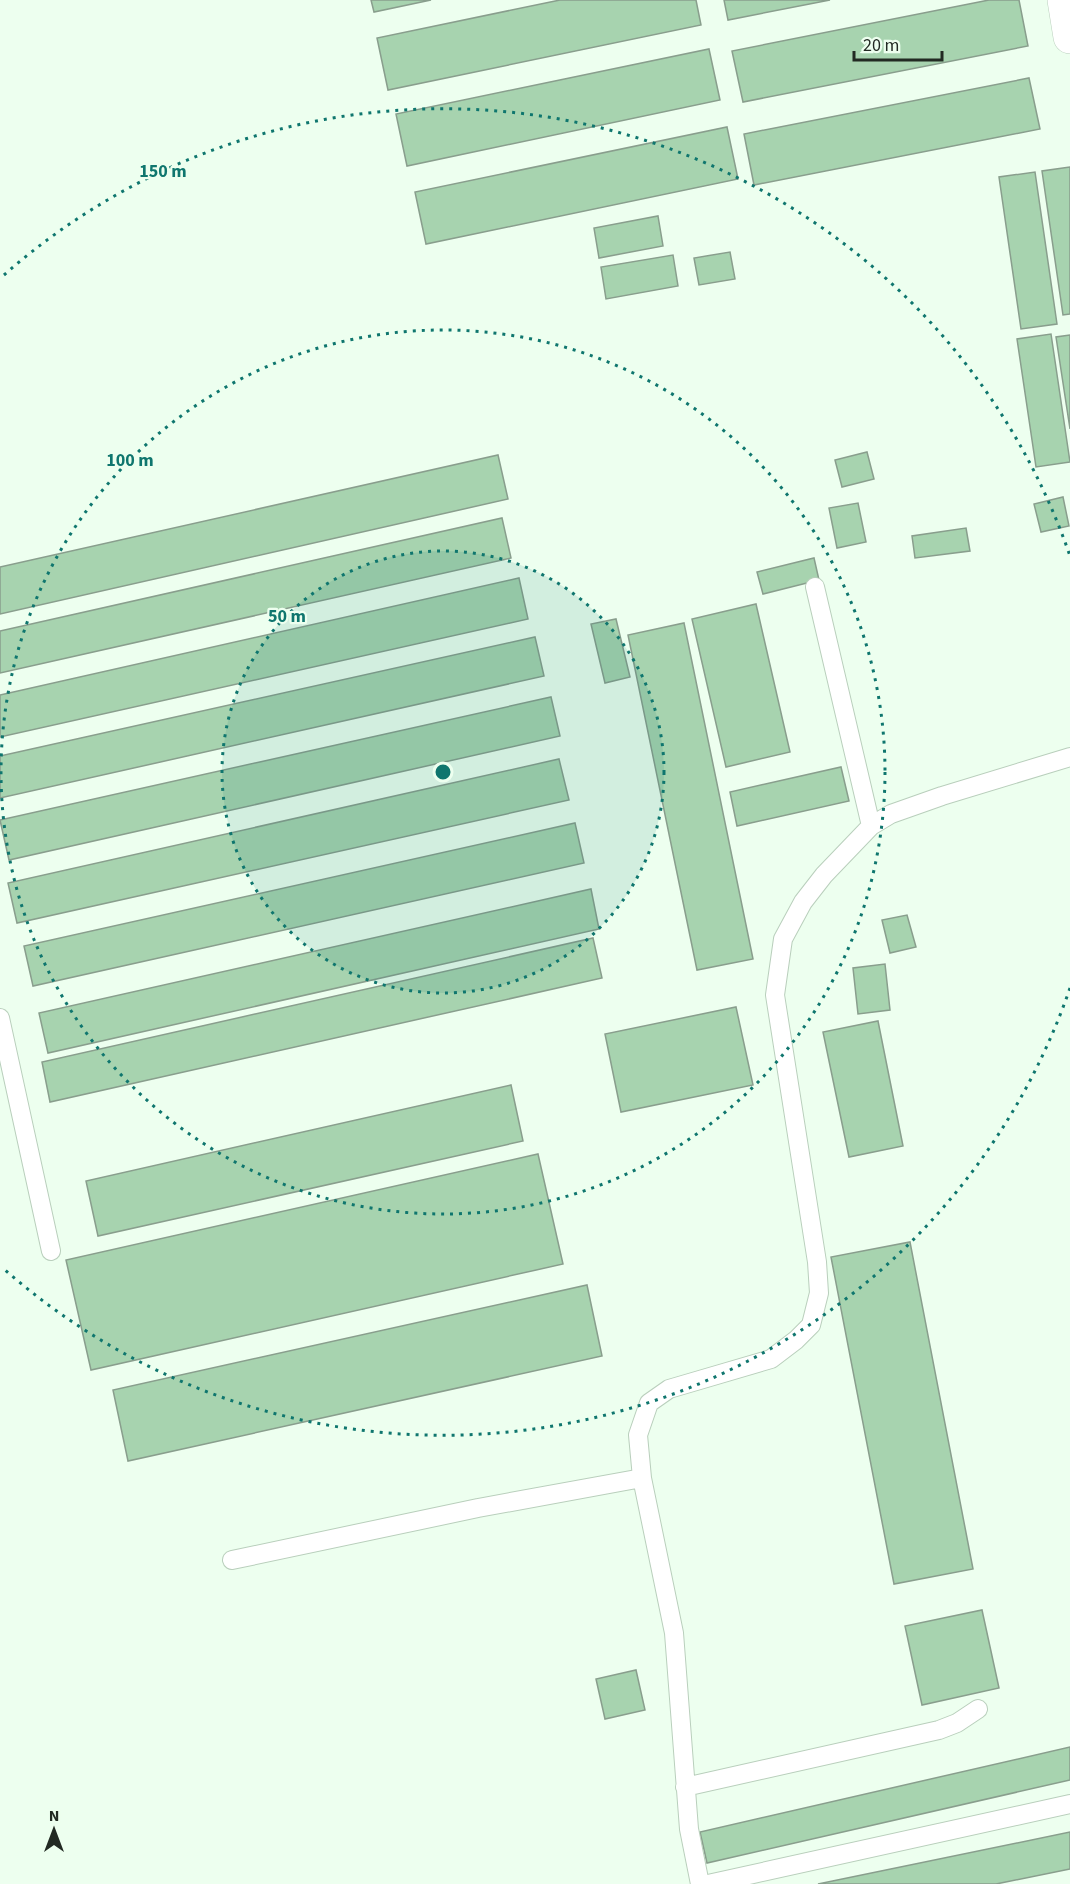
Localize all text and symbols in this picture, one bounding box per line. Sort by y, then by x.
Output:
scale bar [854,24,942,62]
text: 20 m [863,33,899,58]
text: 150 m [139,159,187,184]
text: 100 m [106,448,154,473]
text: 50 m [268,604,306,629]
centre of rings [433,762,453,782]
north arrow [24,1800,84,1860]
text: N [49,1805,59,1827]

